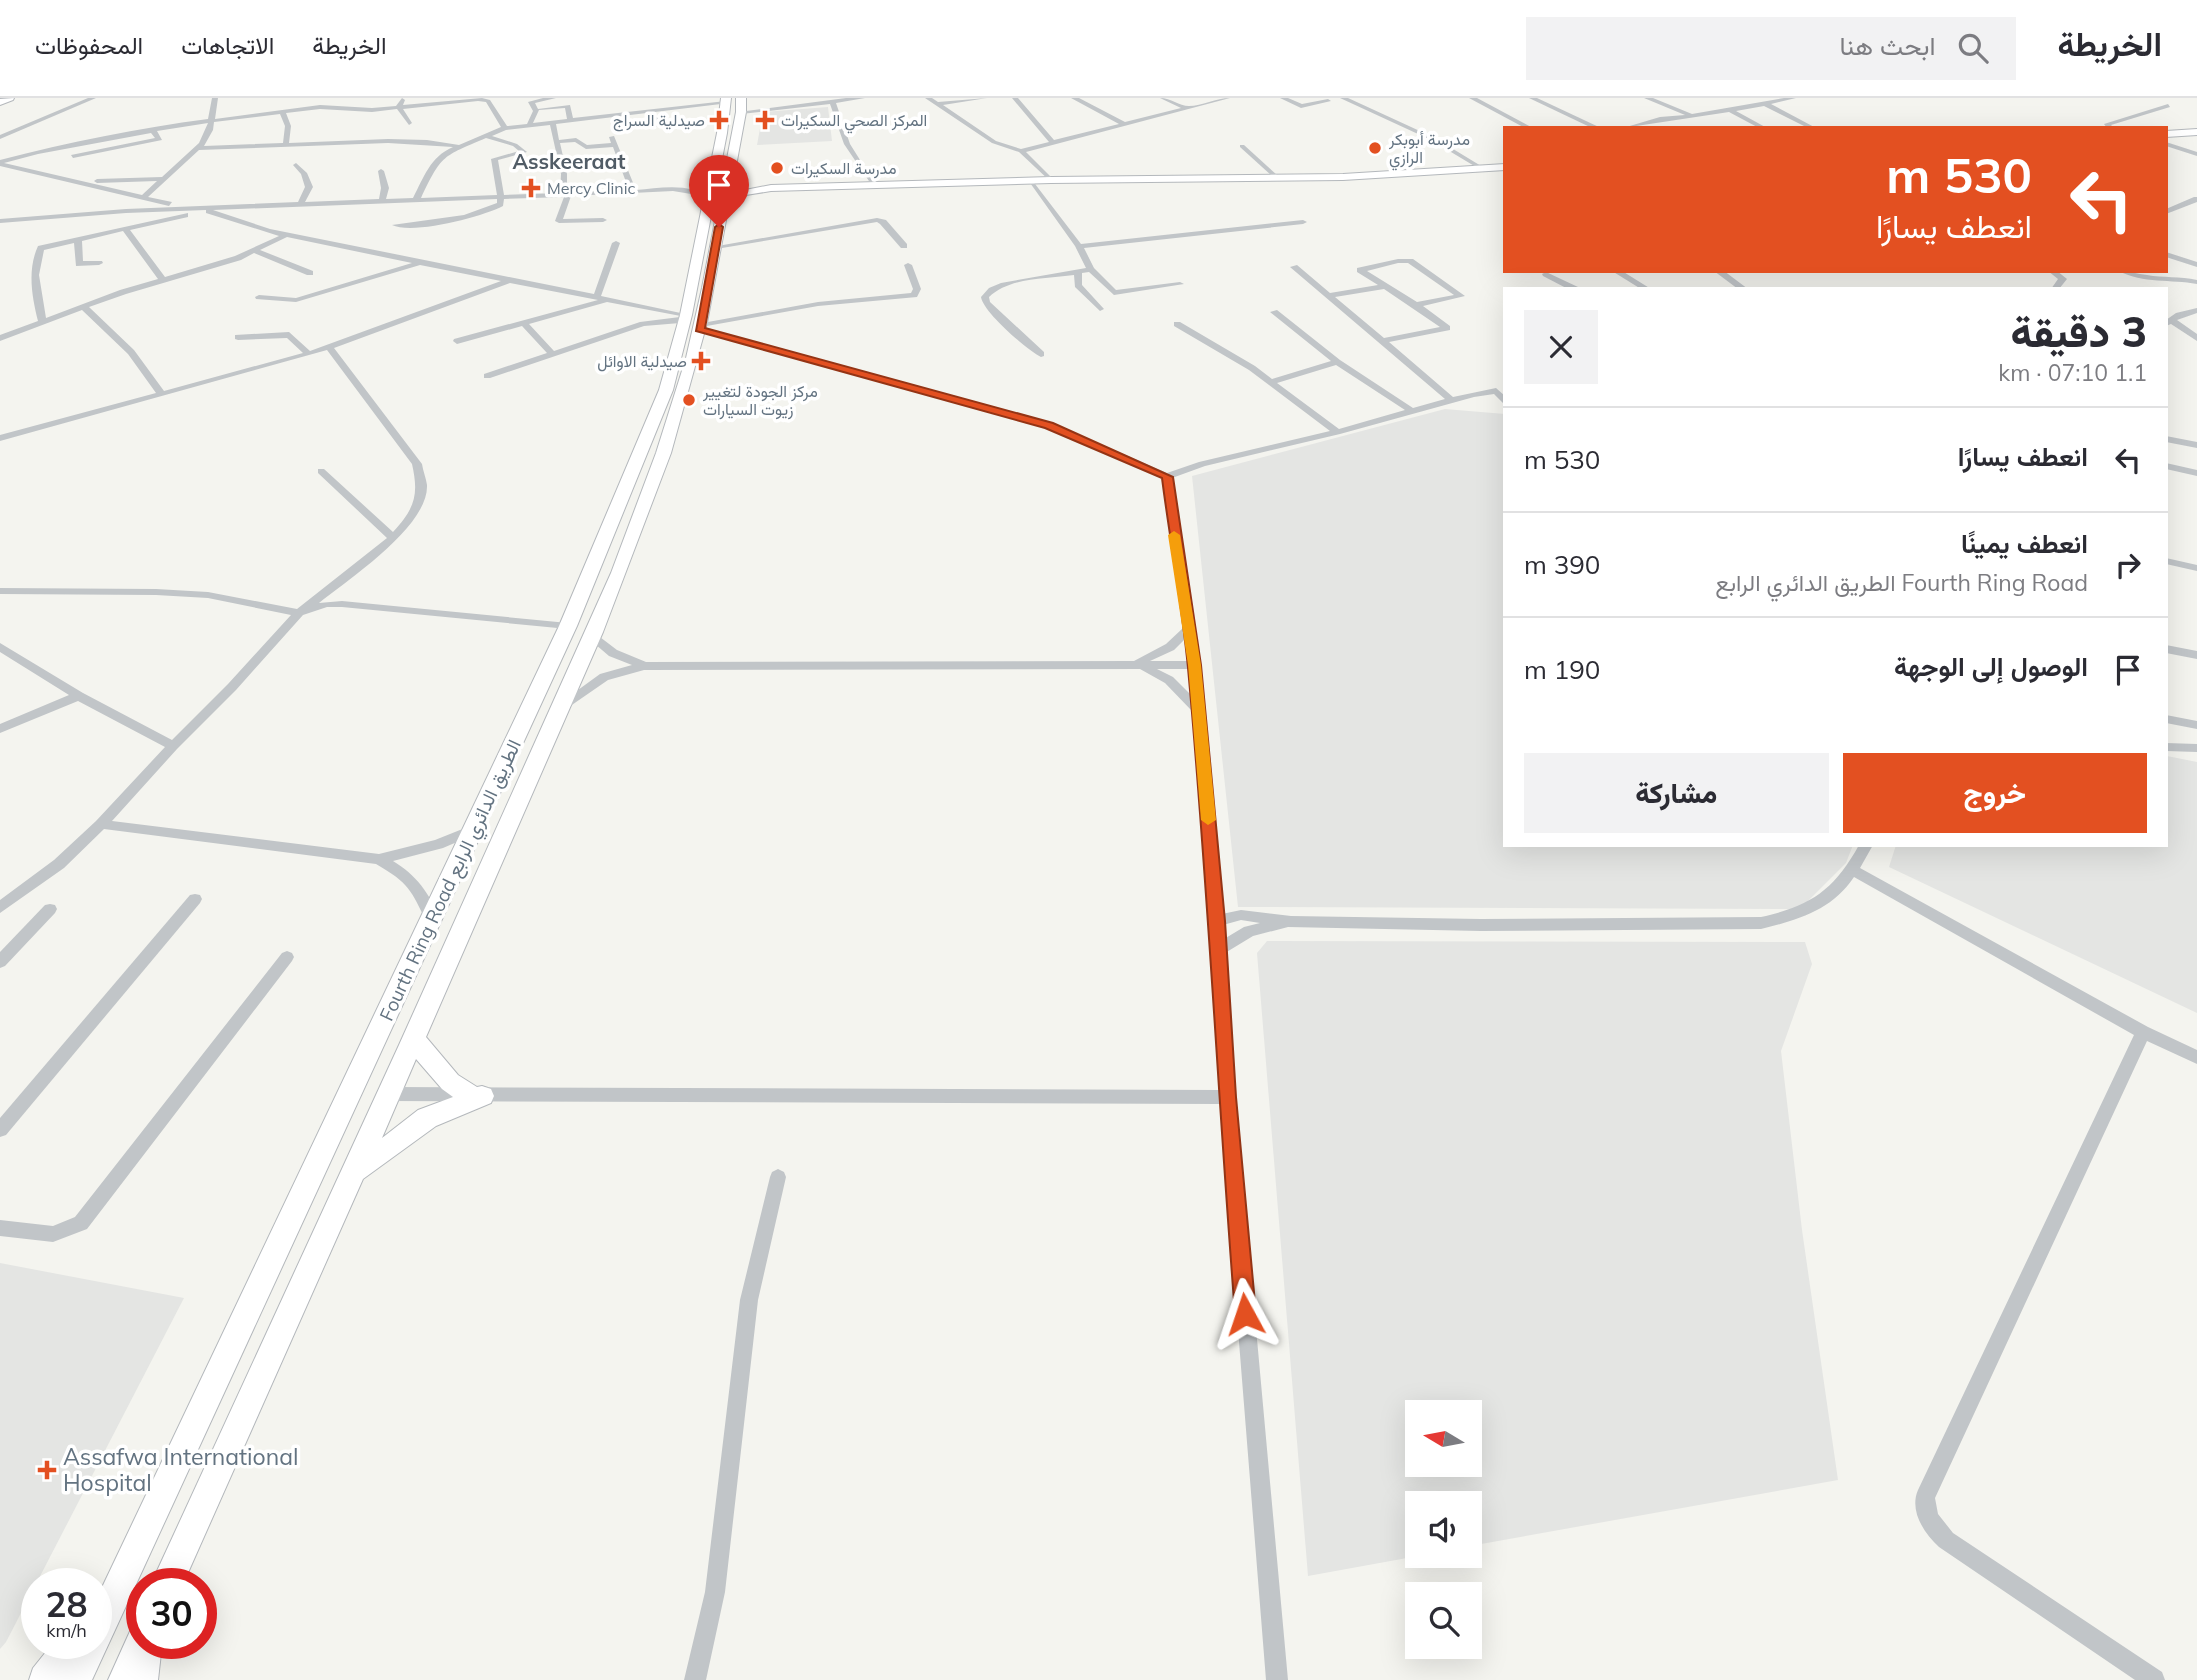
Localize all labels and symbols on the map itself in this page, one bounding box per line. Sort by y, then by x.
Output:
place label: صيدلية السراج [613,110,705,132]
marker: المركز الصحي السكيرات [755,110,775,130]
place label: المركز الصحي السكيرات [781,110,927,134]
marker: صيدلية السراج [711,112,727,128]
place label: مدرسة أبوبكر الرازي [1388,129,1470,171]
marker: مدرسة أبوبكر الرازي [1367,140,1383,156]
district label: Asskeeraat [512,148,626,174]
pin [689,155,749,227]
place label: مدرسة السكيرات [791,158,897,179]
marker: مدرسة السكيرات [769,160,785,176]
marker: Mercy Clinic [521,178,541,198]
place label: Mercy Clinic [547,178,636,198]
place label: صيدلية الاوائل [597,351,687,372]
marker: صيدلية الاوائل [693,353,709,369]
place label: مركز الجودة لتغيير زيوت السيارات [702,381,818,420]
marker: مركز الجودة لتغيير زيوت السيارات [681,392,697,408]
street label: Fourth Ring Road الطريق الدائري الرابع [374,735,530,1026]
position arrow [1208,1277,1282,1351]
north arrow [1405,1400,1482,1477]
place label: Assafwa International Hospital [63,1442,298,1497]
marker: Assafwa International Hospital [37,1460,57,1480]
speed limit sign: 30 [126,1568,217,1659]

